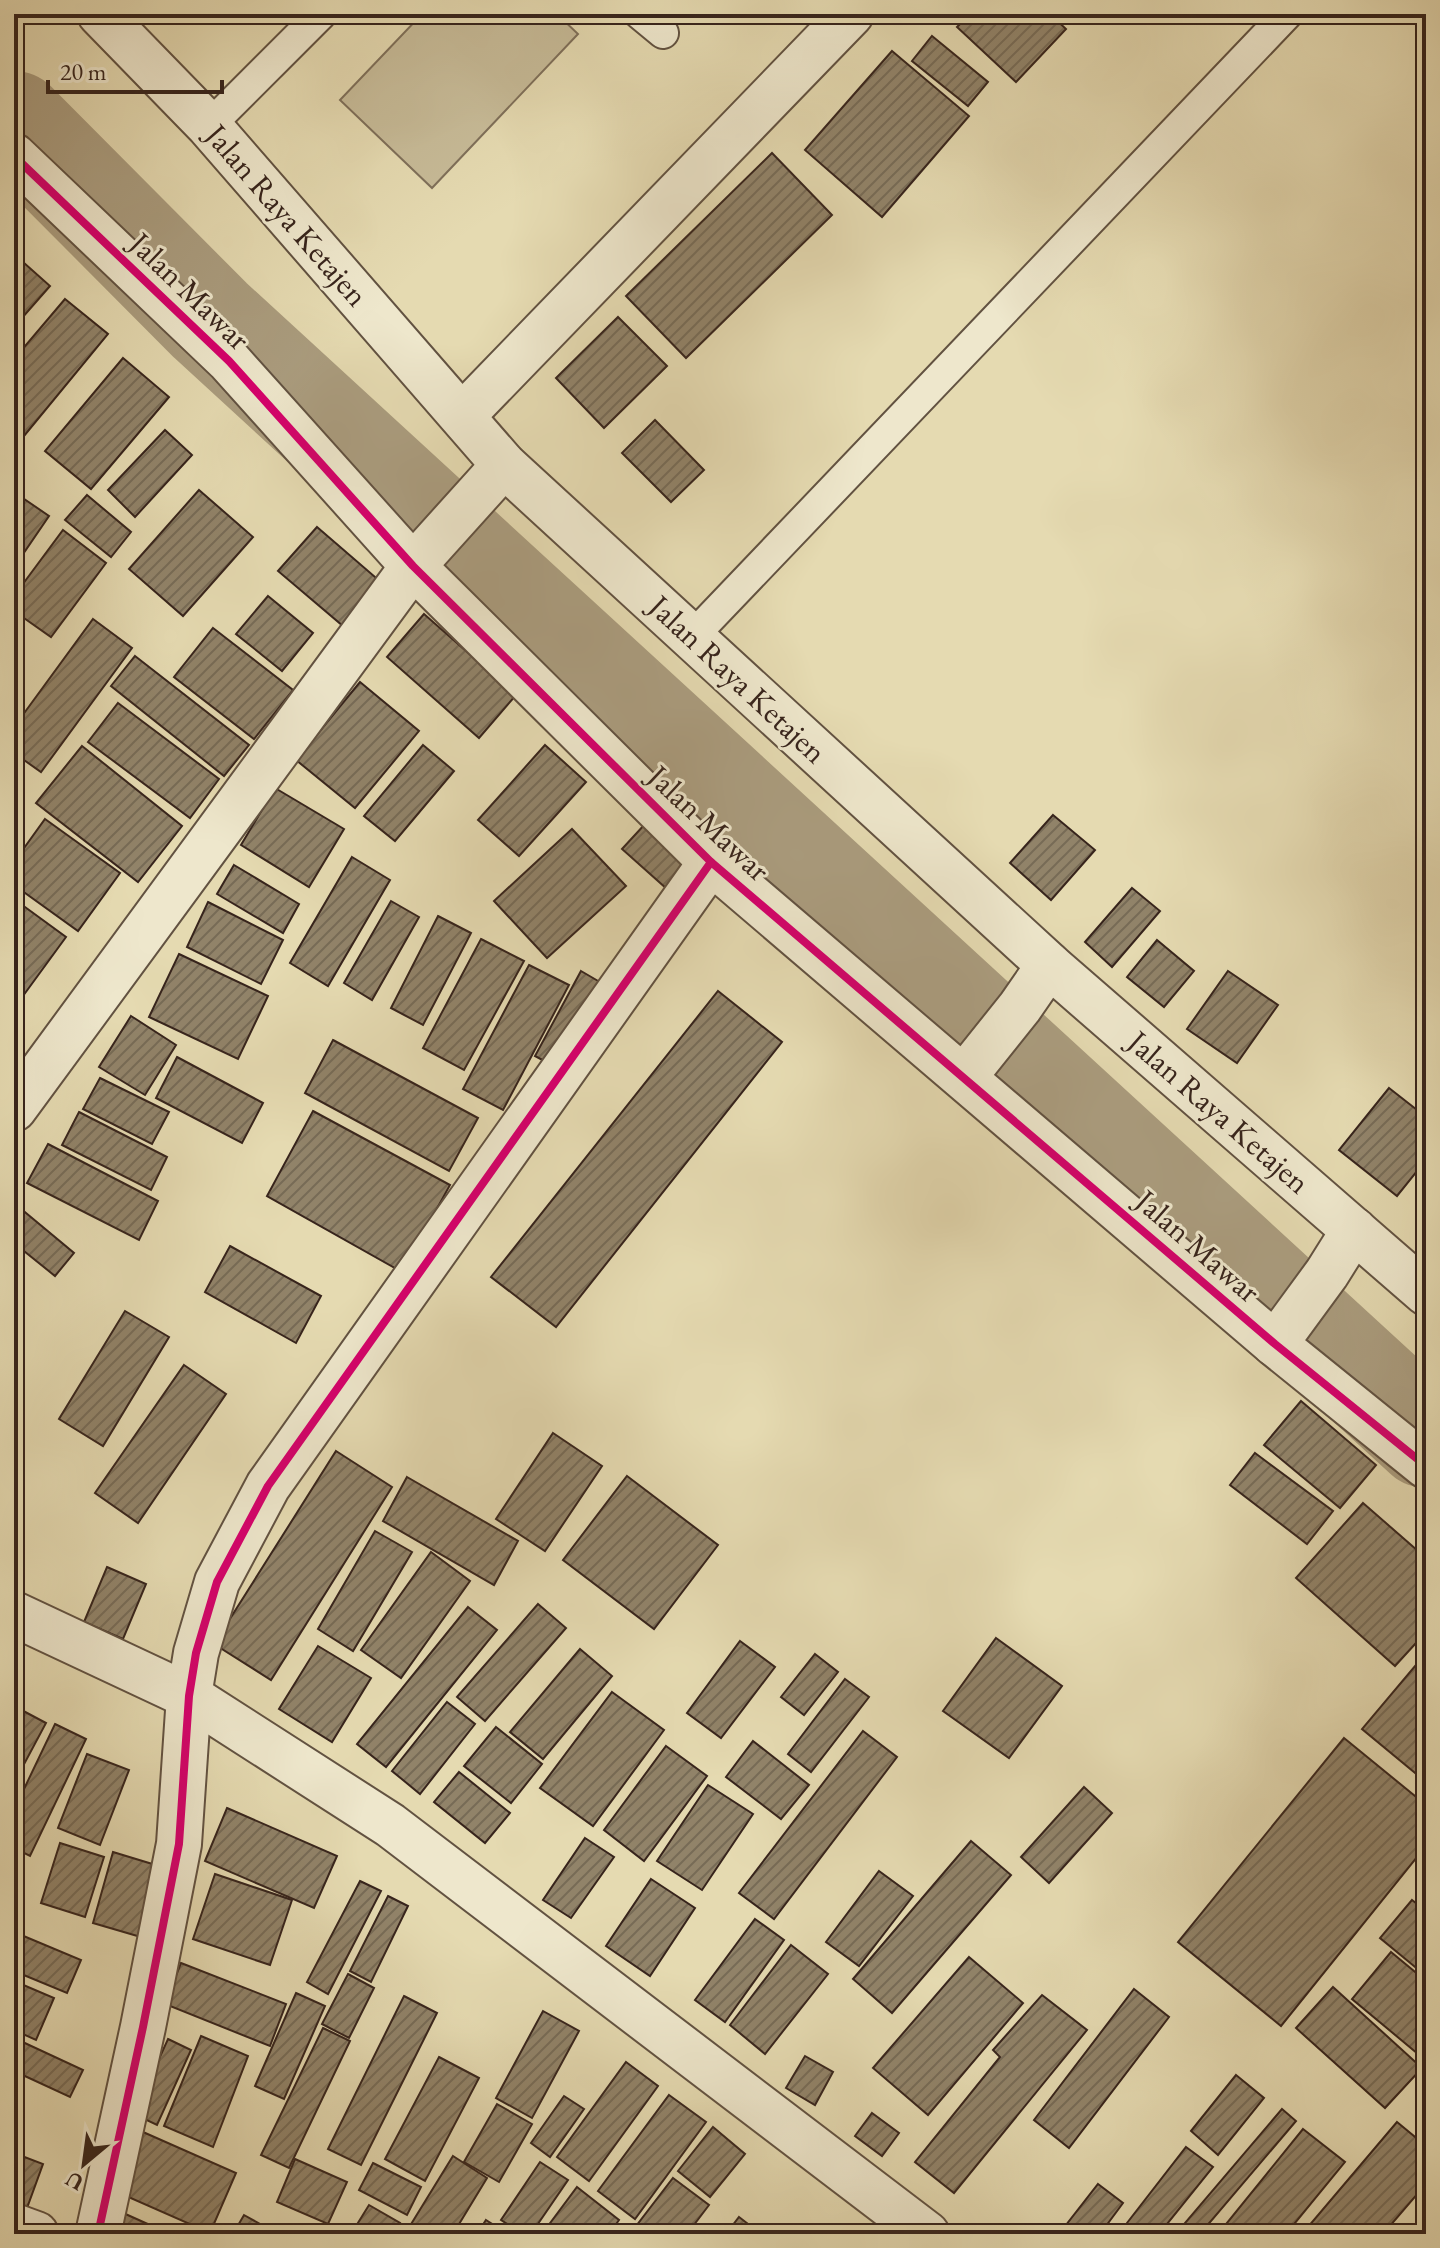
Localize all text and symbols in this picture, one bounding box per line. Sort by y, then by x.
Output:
scale bar [48,44,222,94]
text: 20 m [60,56,107,87]
street label: Jalan Raya Ketajen [194,113,378,315]
street label: Jalan Mawar [118,221,260,359]
street label: Jalan Raya Ketajen [638,584,836,772]
street label: Jalan Mawar [637,754,779,891]
street label: Jalan Raya Ketajen [1117,1019,1319,1203]
street label: Jalan Mawar [1124,1178,1270,1312]
north arrow [44,2124,124,2204]
text: U [60,2164,89,2198]

